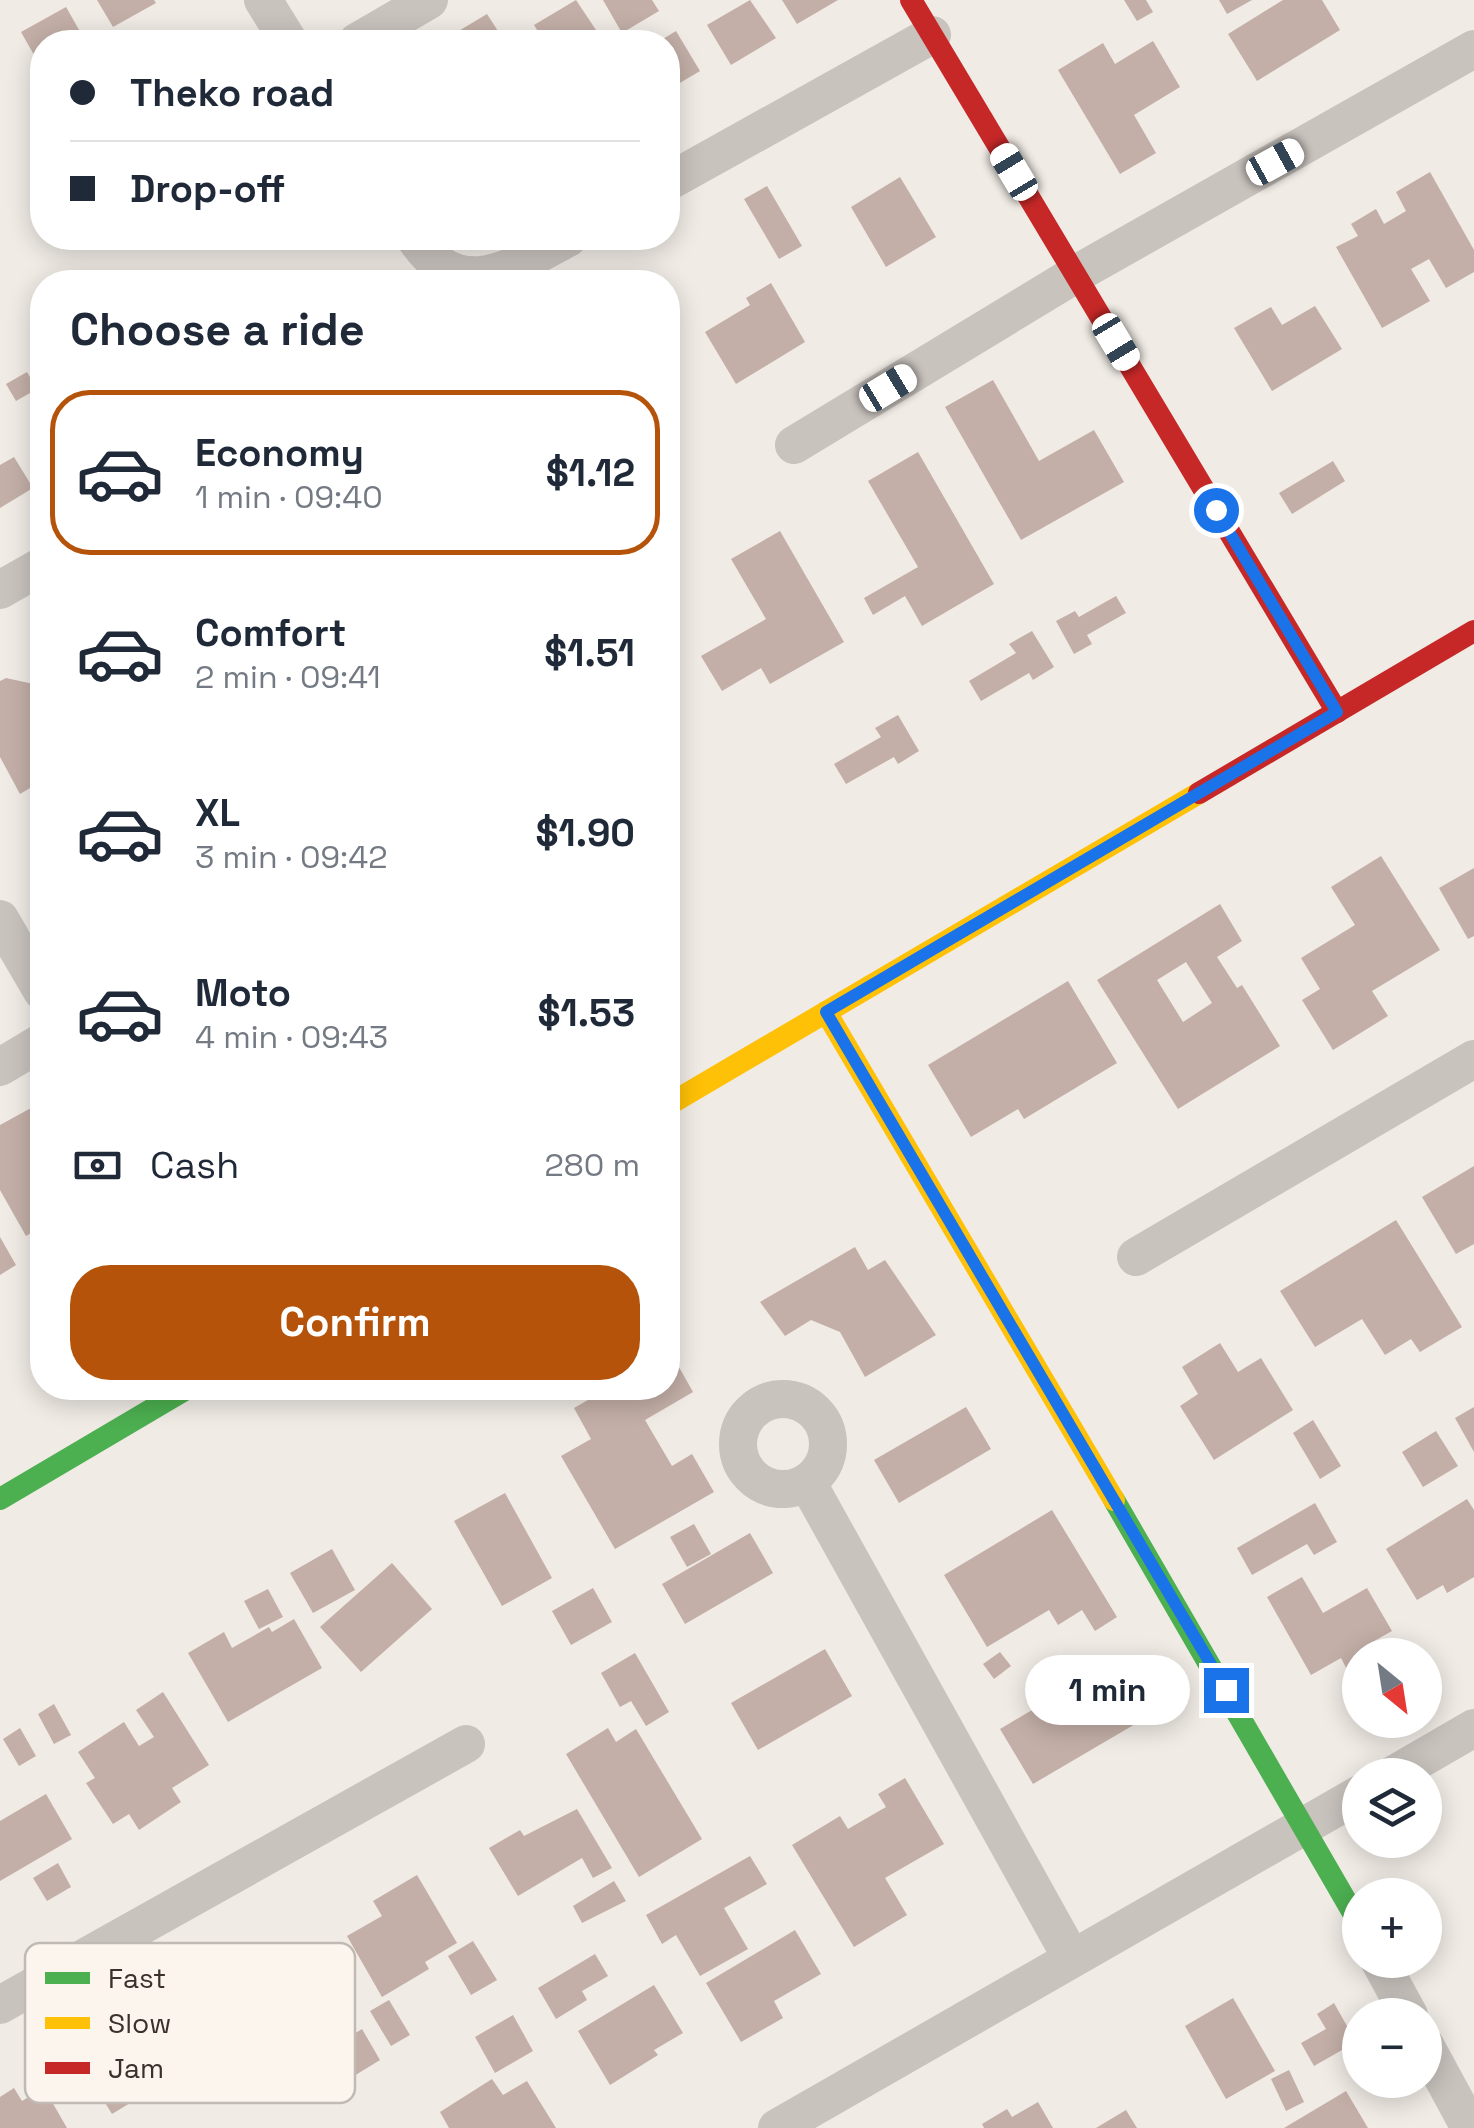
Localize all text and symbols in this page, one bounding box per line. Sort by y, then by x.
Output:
text: Theko road [130,69,334,117]
car [1241,134,1309,190]
car [986,139,1042,205]
text: Drop-off [130,165,285,213]
text: Choose a ride [70,301,365,358]
car [1088,309,1144,375]
car [855,360,921,416]
icon: car [75,428,165,518]
text: Economy [195,429,364,477]
text: $1.12 [546,449,635,497]
text: 1 min · 09:40 [195,477,383,517]
route start [1194,488,1239,533]
icon: car [75,608,165,698]
text: Comfort [195,609,346,657]
text: $1.51 [544,629,635,677]
text: 2 min · 09:41 [195,657,381,697]
icon: car [75,788,165,878]
text: XL [195,789,240,837]
text: $1.90 [535,809,635,857]
text: 3 min · 09:42 [195,837,387,877]
icon: car [75,968,165,1058]
text: Moto [195,969,291,1017]
text: $1.53 [538,989,635,1037]
text: 4 min · 09:43 [195,1017,388,1057]
icon: cash [70,1138,125,1193]
text: Cash [150,1141,239,1189]
text: 280 m [545,1145,640,1185]
button: Confirm [70,1265,640,1380]
north arrow [1342,1638,1442,1738]
map controls [1342,1638,1442,2098]
callout: 1 min [1026,1655,1191,1725]
route end [1204,1668,1249,1713]
text: 1 min [1068,1670,1147,1710]
button: layers [1342,1758,1442,1858]
button: + [1342,1878,1442,1978]
legend [25,1943,355,2103]
text: Fast [108,1960,166,1996]
button: − [1342,1998,1442,2098]
text: Slow [108,2005,171,2041]
text: Jam [108,2050,164,2086]

